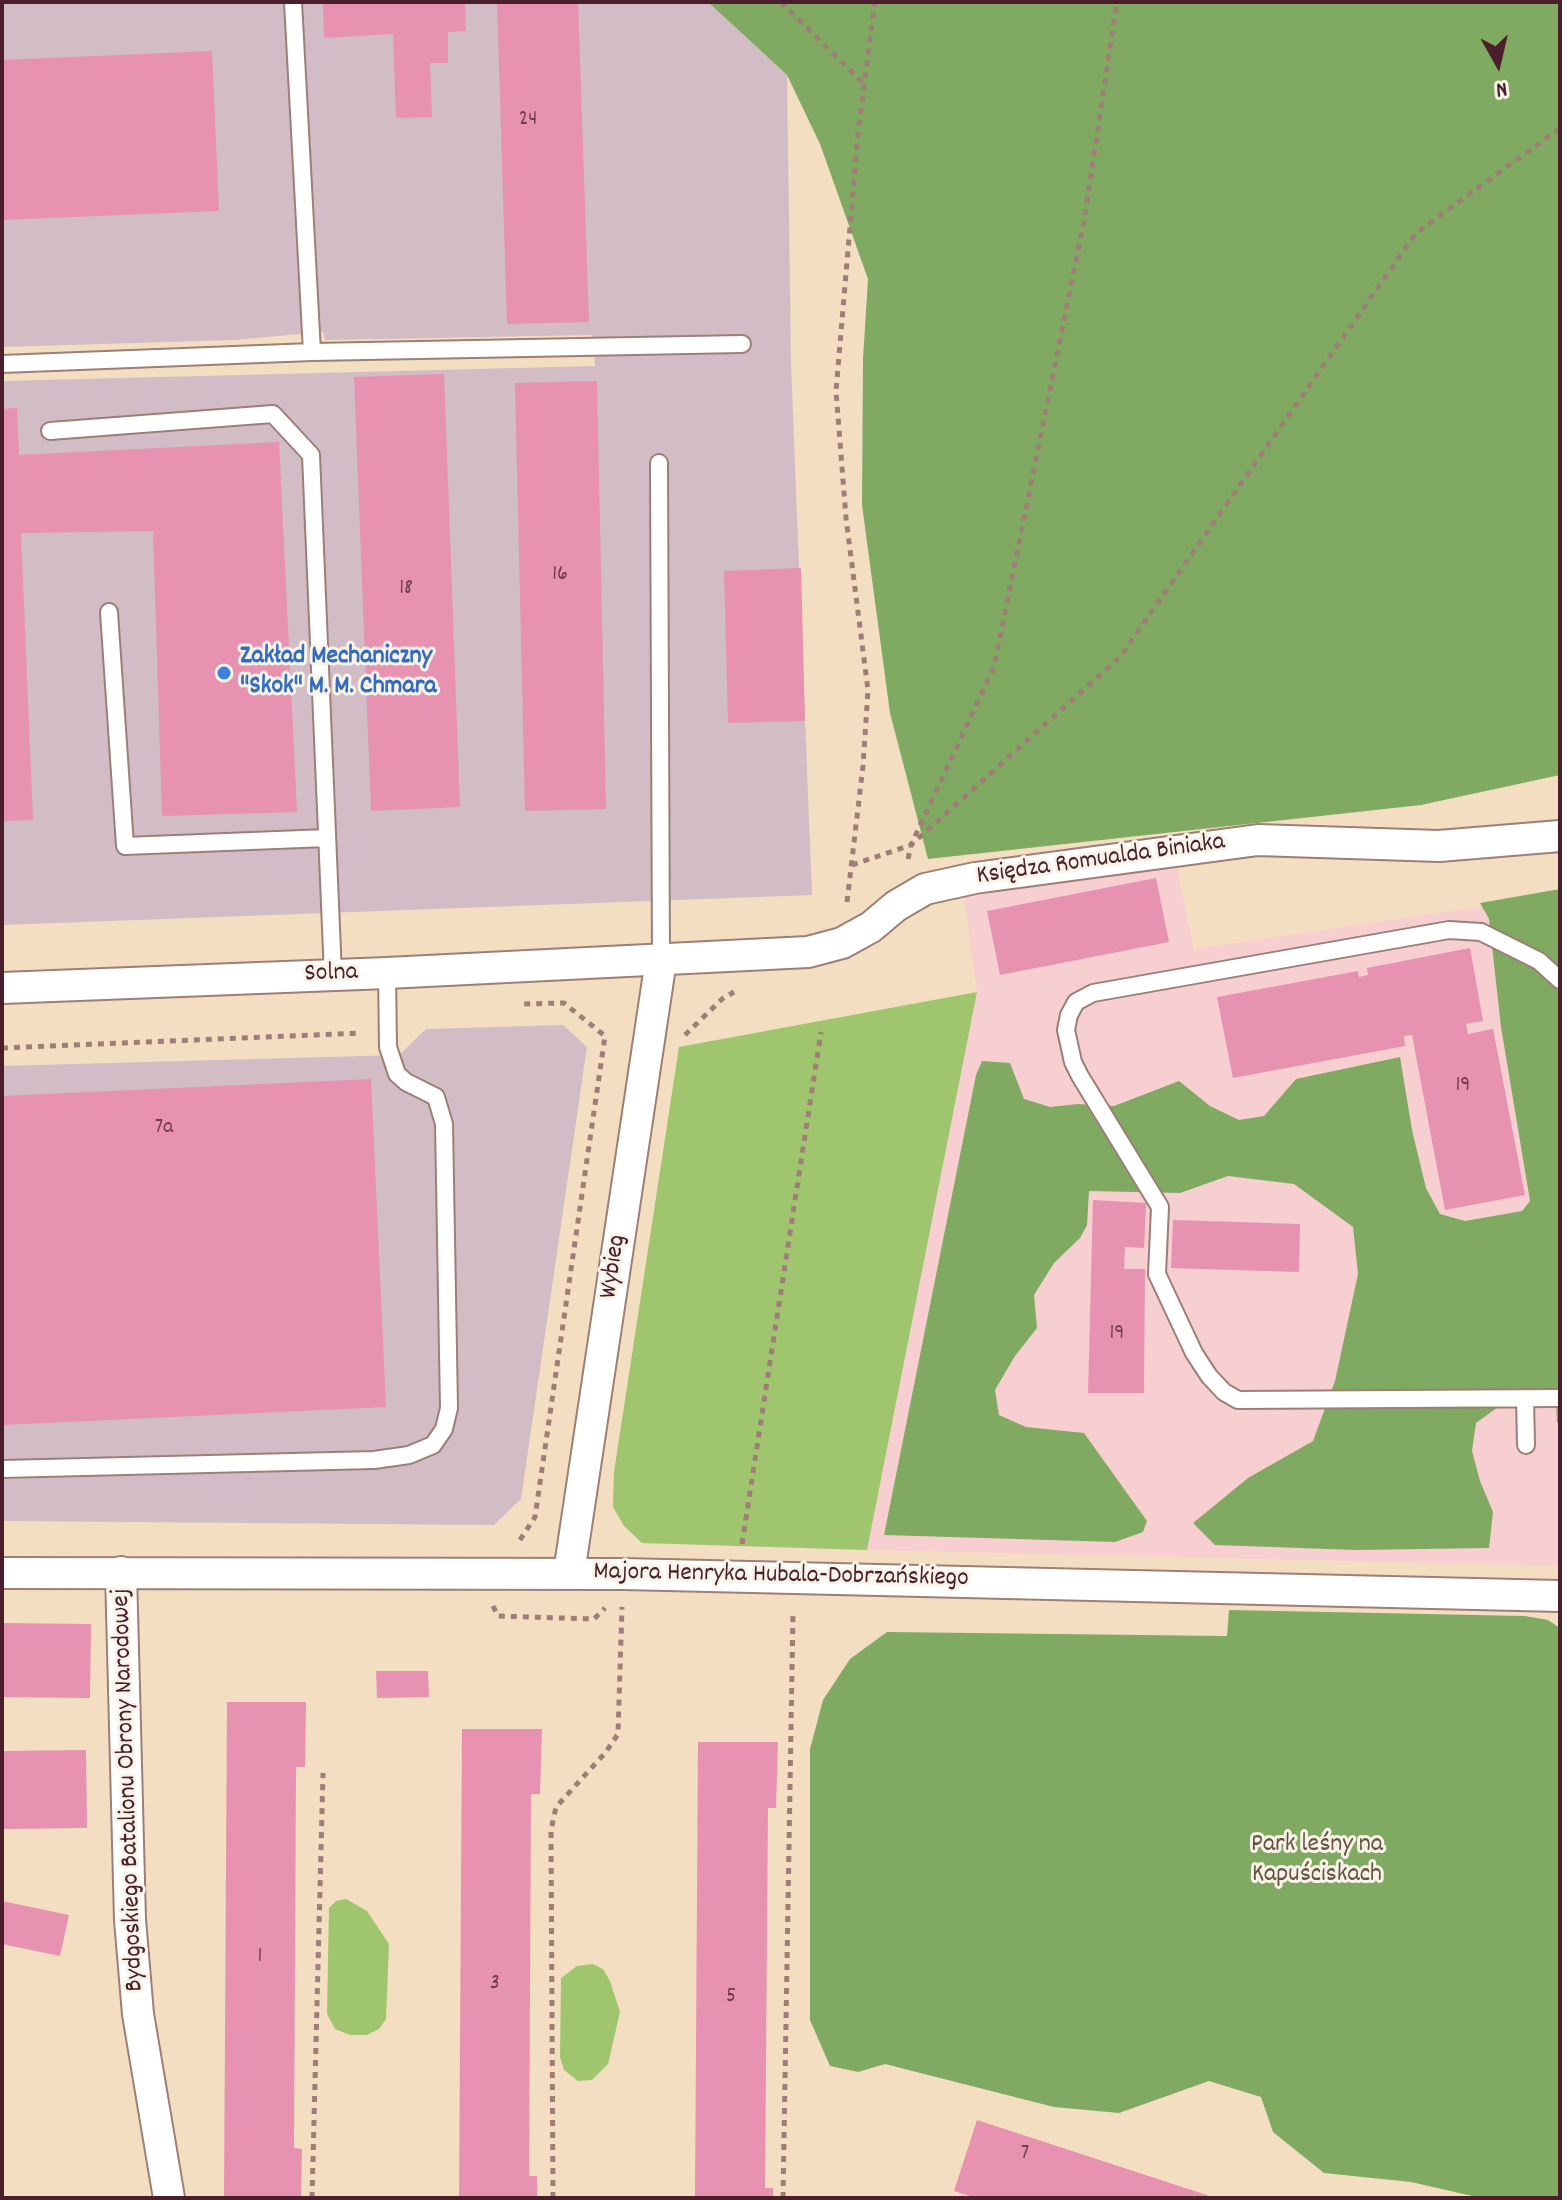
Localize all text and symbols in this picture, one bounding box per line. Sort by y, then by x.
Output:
north arrow [1458,24,1538,104]
text: N [1494,72,1509,104]
house number: 24 [519,108,537,134]
house number: 16 [552,563,568,589]
house number: 18 [399,577,413,603]
place label: Zakład Mechaniczny "Skok" M. M. Chmara [240,642,436,704]
marker: Zakład Mechaniczny "Skok" M. M. Chmara [215,664,233,682]
street label: Księdza Romualda Biniaka [975,828,1227,894]
street label: Solna [304,958,358,992]
house number: 19 [1456,1074,1470,1100]
house number: 7a [155,1116,173,1142]
street label: Wybieg [595,1233,635,1301]
house number: 19 [1110,1322,1124,1348]
street label: Majora Henryka Hubala-Dobrzańskiego [593,1558,969,1596]
street label: Bydgoskiego Batalionu Obrony Narodowej [107,1588,153,1992]
park label: Park leśny na Kapuściskach [1251,1830,1383,1892]
house number: 1 [258,1945,262,1971]
house number: 3 [490,1972,500,1998]
house number: 5 [726,1985,736,2011]
house number: 7 [1021,2142,1029,2168]

